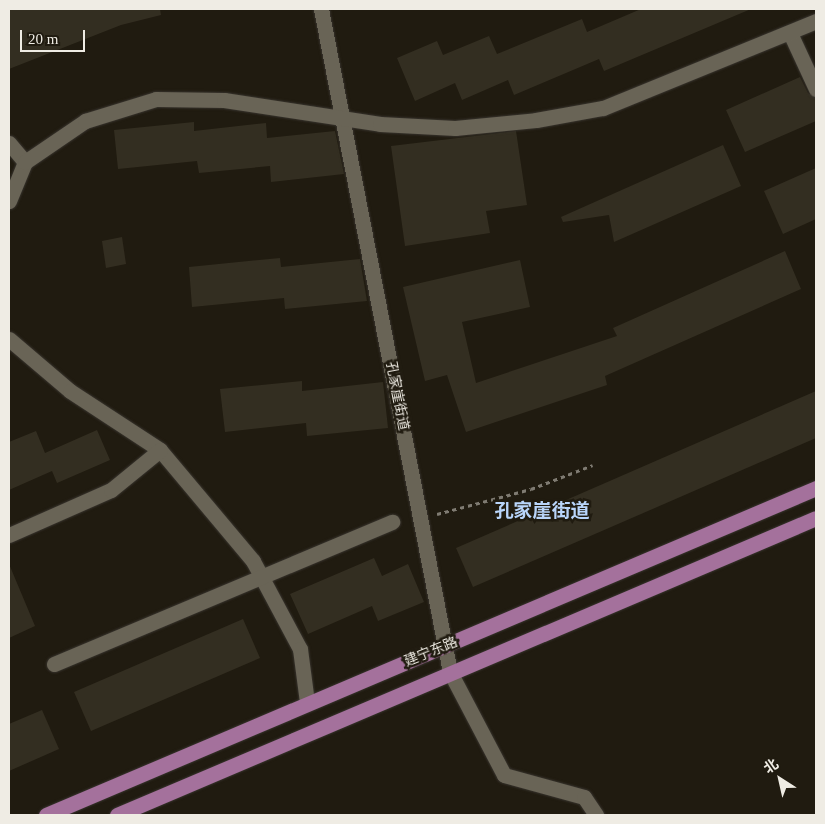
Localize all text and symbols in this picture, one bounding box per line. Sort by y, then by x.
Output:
scale bar [22,20,88,52]
text: 20 m [28,31,58,47]
street label: 孔家崖街道 [382,360,412,432]
district label: 孔家崖街道 [495,500,589,522]
street label: 建宁东路 [402,634,460,670]
north arrow [755,754,805,804]
text: 北 [761,756,781,776]

